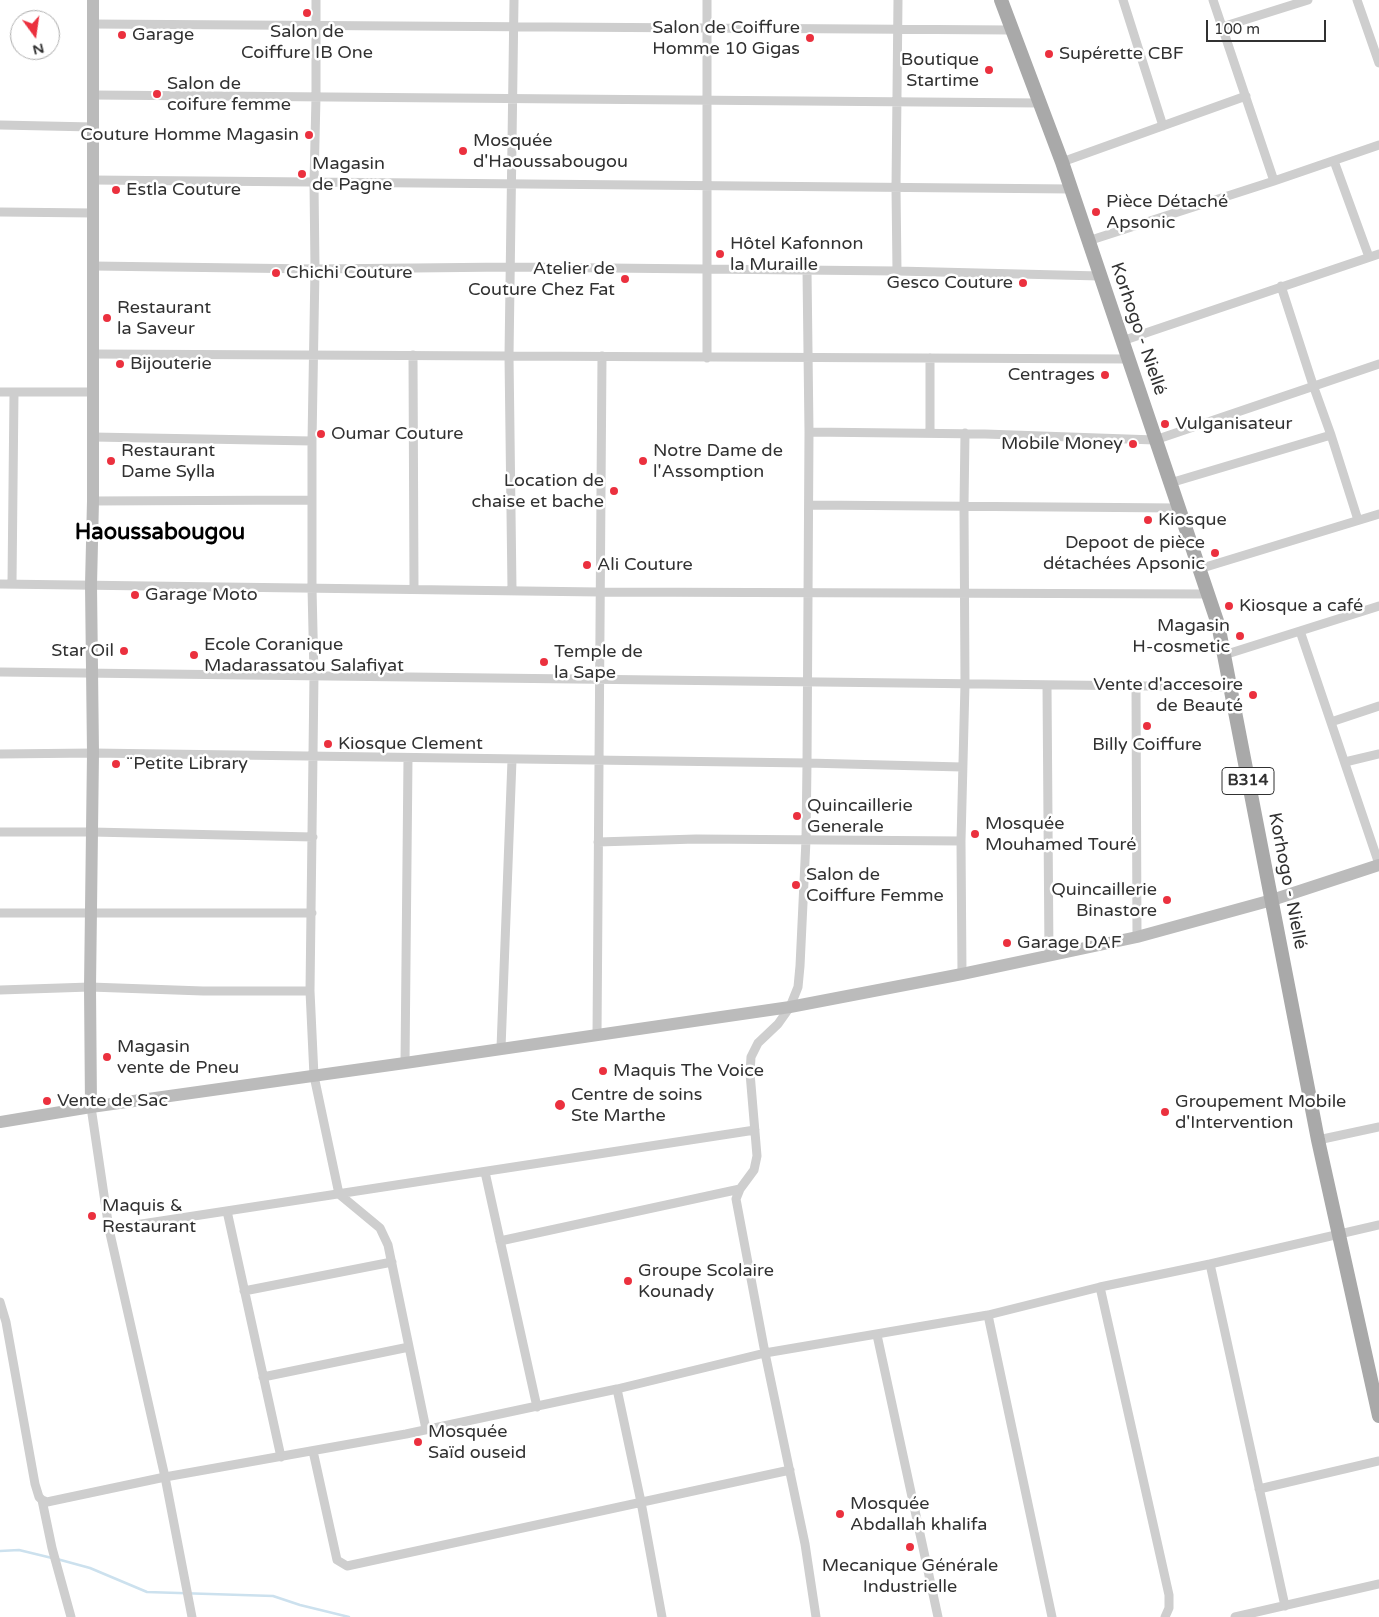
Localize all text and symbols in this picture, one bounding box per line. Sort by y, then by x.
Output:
marker: Salon de Coiffure IB One [301,7,313,19]
north arrow [10,10,60,60]
scale bar [1209,10,1329,42]
place label: Salon de Coiffure Homme 10 Gigas [652,17,800,59]
text: 100 m [1214,20,1260,38]
place label: Salon de Coiffure IB One [241,21,373,64]
place label: Garage [132,24,194,46]
marker: Garage [116,29,128,41]
marker: Salon de Coiffure Homme 10 Gigas [804,32,816,44]
text: N [31,39,46,59]
place label: Supérette CBF [1059,43,1184,65]
marker: Supérette CBF [1043,48,1055,60]
place label: Boutique Startime [901,49,979,92]
marker: Boutique Startime [983,64,995,76]
place label: Salon de coifure femme [167,73,291,116]
marker: Salon de coifure femme [151,88,163,100]
place label: Couture Homme Magasin [80,124,299,146]
marker: Couture Homme Magasin [303,129,315,141]
place label: Mosquée d'Haoussabougou [473,130,628,172]
marker: Mosquée d'Haoussabougou [457,145,469,157]
place label: Magasin de Pagne [312,153,392,195]
marker: Magasin de Pagne [296,168,308,180]
place label: Estla Couture [126,179,241,201]
marker: Estla Couture [110,184,122,196]
place label: Pièce Détaché Apsonic [1106,191,1228,233]
marker: Pièce Détaché Apsonic [1090,206,1102,218]
place label: Hôtel Kafonnon la Muraille [730,233,863,276]
marker: Hôtel Kafonnon la Muraille [714,248,726,260]
place label: Atelier de Couture Chez Fat [468,258,615,300]
street label: Korhogo - Niellé [1105,260,1171,398]
place label: Chichi Couture [286,262,412,284]
marker: Chichi Couture [270,267,282,279]
place label: Gesco Couture [887,272,1013,294]
marker: Atelier de Couture Chez Fat [619,273,631,285]
marker: Gesco Couture [1017,277,1029,289]
place label: Restaurant la Saveur [117,297,211,340]
marker: Restaurant la Saveur [101,312,113,324]
place label: Bijouterie [130,353,212,375]
marker: Bijouterie [114,358,126,370]
place label: Centrages [1008,364,1095,386]
marker: Centrages [1099,369,1111,381]
place label: Vulganisateur [1175,413,1292,435]
marker: Vulganisateur [1159,418,1171,430]
place label: Oumar Couture [331,423,463,445]
marker: Oumar Couture [315,428,327,440]
place label: Mobile Money [1001,433,1123,455]
marker: Mobile Money [1127,438,1139,450]
place label: Restaurant Dame Sylla [121,440,215,482]
place label: Notre Dame de l'Assomption [653,440,783,482]
marker: Restaurant Dame Sylla [105,455,117,467]
marker: Notre Dame de l'Assomption [637,455,649,467]
place label: Location de chaise et bache [471,470,604,512]
marker: Location de chaise et bache [608,485,620,497]
place label: Kiosque [1158,509,1227,531]
marker: Kiosque [1142,514,1154,526]
district label: Haoussabougou [75,520,245,546]
place label: Depoot de pièce détachées Apsonic [1043,532,1205,574]
marker: Depoot de pièce détachées Apsonic [1209,547,1221,559]
place label: Ali Couture [597,554,693,576]
marker: Ali Couture [581,559,593,571]
place label: Garage Moto [145,584,258,606]
marker: Garage Moto [129,589,141,601]
place label: Kiosque a café [1239,595,1363,617]
marker: Kiosque a café [1223,600,1235,612]
place label: Magasin H-cosmetic [1132,615,1230,658]
marker: Magasin H-cosmetic [1234,630,1246,642]
place label: Ecole Coranique Madarassatou Salafiyat [204,634,404,676]
place label: Star Oil [51,640,114,662]
place label: Temple de la Sape [554,641,643,684]
marker: Star Oil [118,645,130,657]
marker: Ecole Coranique Madarassatou Salafiyat [188,649,200,661]
marker: Temple de la Sape [538,656,550,668]
place label: Vente d'accesoire de Beauté [1093,674,1243,716]
marker: Vente d'accesoire de Beauté [1247,689,1259,701]
marker: Billy Coiffure [1141,720,1153,732]
place label: Kiosque Clement [338,733,483,755]
place label: Billy Coiffure [1092,734,1202,756]
marker: Kiosque Clement [322,738,334,750]
place label: ¨Petite Library [126,753,248,775]
marker: ¨Petite Library [110,758,122,770]
road number: B314 [1222,768,1274,794]
place label: Quincaillerie Generale [807,795,913,838]
marker: Quincaillerie Generale [791,810,803,822]
street label: Korhogo - Niellé [1263,811,1311,951]
place label: Mosquée Mouhamed Touré [985,813,1136,856]
marker: Mosquée Mouhamed Touré [969,828,981,840]
place label: Salon de Coiffure Femme [806,864,944,906]
marker: Salon de Coiffure Femme [790,879,802,891]
place label: Quincaillerie Binastore [1051,879,1157,922]
marker: Quincaillerie Binastore [1161,894,1173,906]
place label: Garage DAF [1017,932,1122,954]
marker: Garage DAF [1001,937,1013,949]
place label: Magasin vente de Pneu [117,1036,239,1078]
marker: Magasin vente de Pneu [101,1051,113,1063]
place label: Maquis The Voice [613,1060,764,1082]
marker: Maquis The Voice [597,1065,609,1077]
place label: Centre de soins Ste Marthe [571,1084,702,1126]
place label: Vente de Sac [57,1090,168,1112]
place label: Groupement Mobile d'Intervention [1175,1091,1346,1134]
marker: Vente de Sac [41,1095,53,1107]
marker: Centre de soins Ste Marthe [553,1098,567,1112]
marker: Groupement Mobile d'Intervention [1159,1106,1171,1118]
place label: Maquis & Restaurant [102,1195,196,1238]
marker: Maquis & Restaurant [86,1210,98,1222]
place label: Groupe Scolaire Kounady [638,1260,774,1302]
marker: Groupe Scolaire Kounady [622,1275,634,1287]
place label: Mosquée Saïd ouseid [428,1421,526,1464]
marker: Mosquée Saïd ouseid [412,1436,424,1448]
place label: Mosquée Abdallah khalifa [850,1493,987,1536]
marker: Mosquée Abdallah khalifa [834,1508,846,1520]
marker: Mecanique Générale Industrielle [904,1541,916,1553]
place label: Mecanique Générale Industrielle [822,1555,998,1598]

